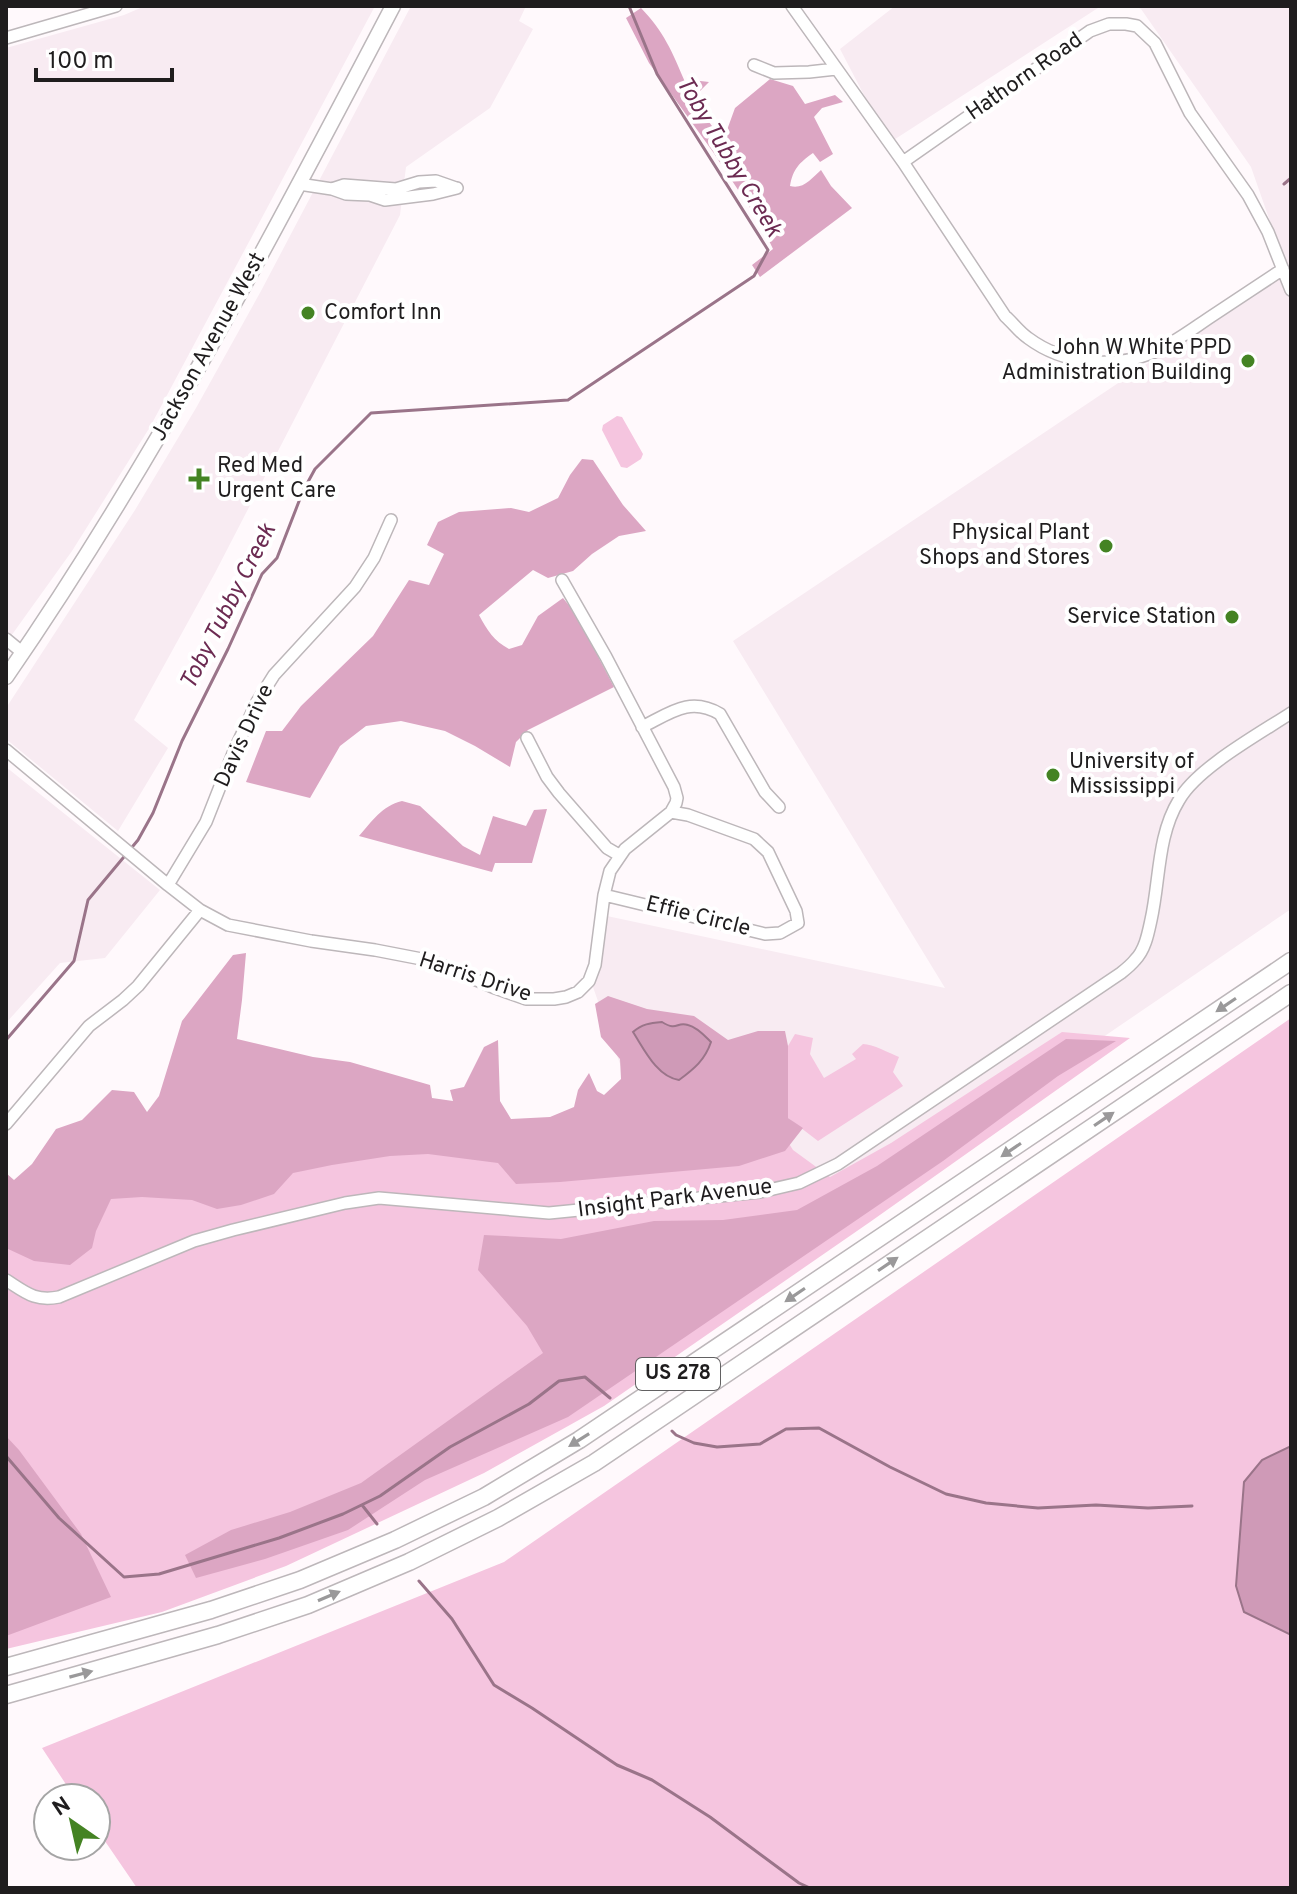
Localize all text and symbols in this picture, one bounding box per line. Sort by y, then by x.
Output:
street label: Hathorn Road [962,27,1088,127]
scale bar [36,32,172,82]
text: 100 m [48,47,114,77]
water label: Toby Tubby Creek [668,71,788,244]
street label: Jackson Avenue West [146,248,272,446]
place label: Comfort Inn [324,300,442,327]
marker: Comfort Inn [299,304,317,322]
place label: John W White PPD Administration Building [1001,335,1232,387]
marker: John W White PPD Administration Building [1239,352,1257,370]
place label: Red Med Urgent Care [217,453,336,505]
marker: Red Med Urgent Care [188,468,210,490]
water label: Toby Tubby Creek [174,518,284,695]
place label: Physical Plant Shops and Stores [919,520,1090,572]
marker: Physical Plant Shops and Stores [1097,537,1115,555]
place label: Service Station [1067,604,1216,631]
marker: Service Station [1223,608,1241,626]
street label: Davis Drive [209,680,281,792]
place label: University of Mississippi [1069,749,1194,801]
marker: University of Mississippi [1044,766,1062,784]
street label: Effie Circle [643,891,753,943]
street label: Harris Drive [415,947,535,1009]
one-way arrow [1216,997,1237,1012]
one-way arrow [1093,1112,1115,1127]
one-way arrow [1000,1142,1021,1157]
street label: Insight Park Avenue [576,1174,774,1224]
one-way arrow [878,1257,899,1272]
one-way arrow [784,1288,806,1302]
road number: US 278 [636,1358,720,1390]
one-way arrow [568,1432,590,1446]
one-way arrow [317,1589,341,1602]
one-way arrow [69,1668,94,1680]
north arrow [32,1782,112,1862]
text: N [48,1792,76,1823]

